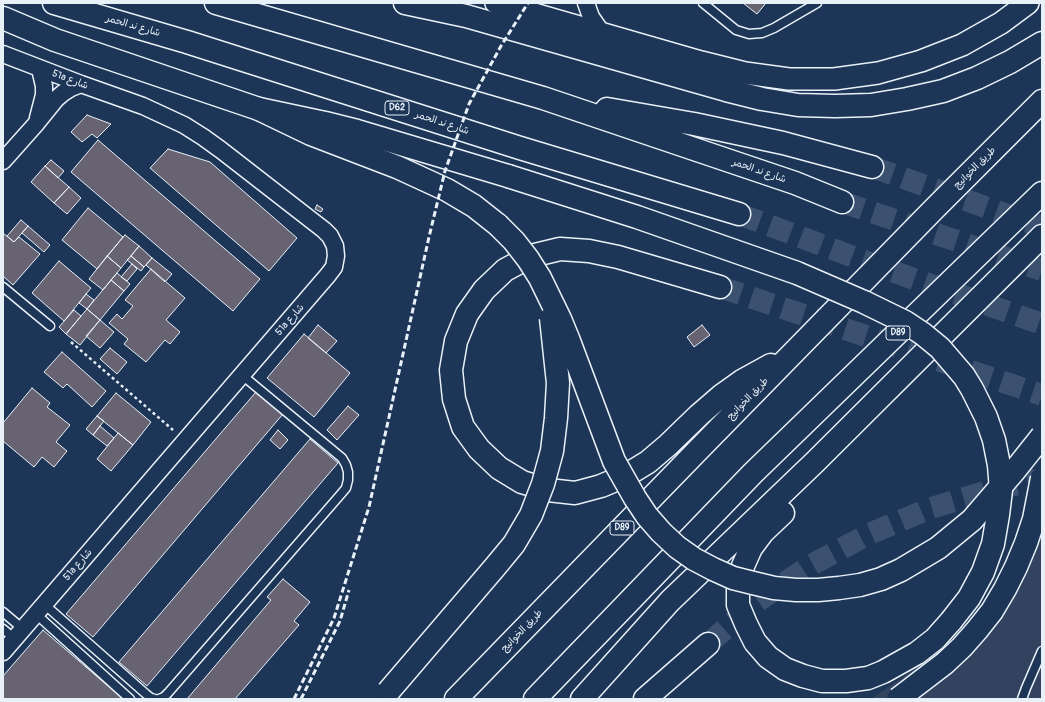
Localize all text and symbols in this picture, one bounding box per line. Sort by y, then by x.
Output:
street label: شارع ند الحمر [104,12,162,40]
street label: 51a شارع [50,68,90,92]
road number: D62 [385,101,409,115]
street label: شارع ند الحمر [413,109,471,137]
street label: طريق الخوانيج [952,145,998,191]
street label: شارع ند الحمر [731,156,787,186]
street label: 51a شارع [273,302,307,338]
road number: D89 [886,326,910,340]
street label: طريق الخوانيج [725,375,771,423]
road number: D89 [610,521,634,535]
street label: 51a شارع [61,547,95,583]
street label: طريق الخوانيج [499,607,545,655]

